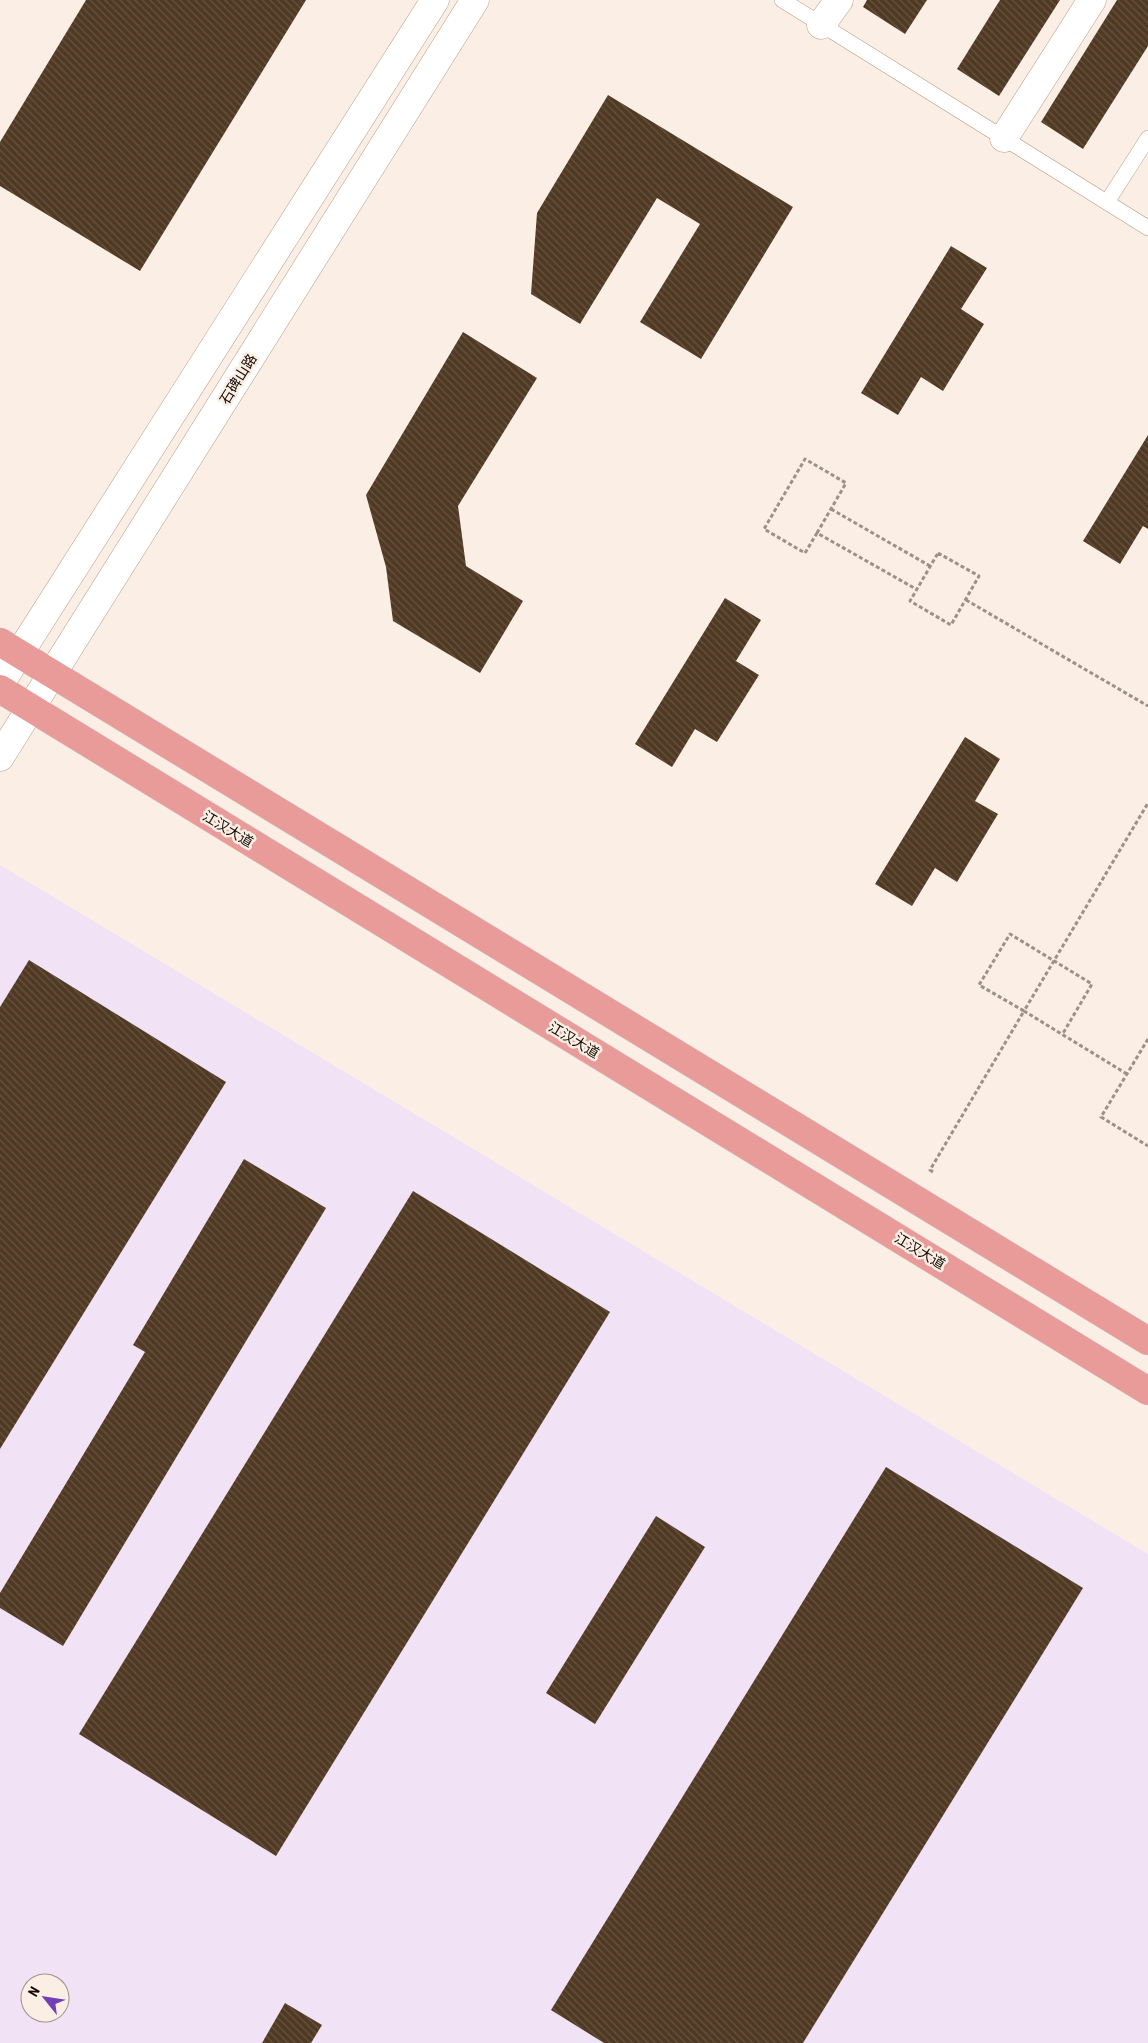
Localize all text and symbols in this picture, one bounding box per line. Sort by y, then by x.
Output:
street label: 石碑山路 [216,351,260,407]
street label: 江汉大道 [200,808,256,850]
street label: 江汉大道 [546,1019,602,1061]
street label: 江汉大道 [892,1230,948,1272]
north arrow [20,1973,70,2023]
text: N [25,1984,43,1999]

